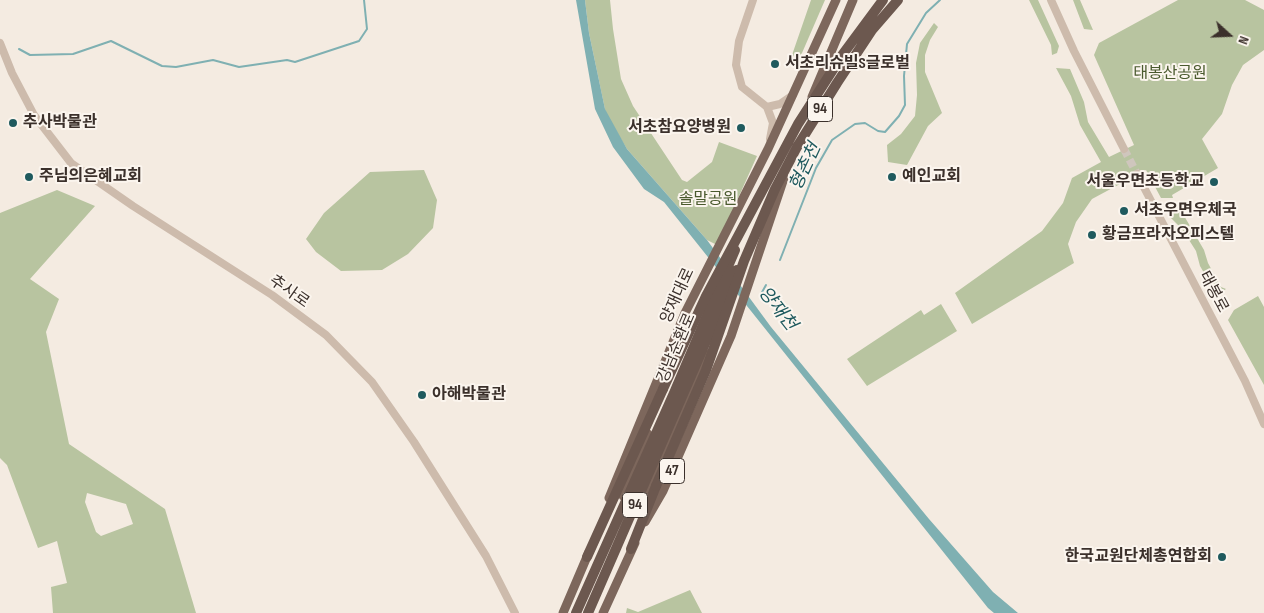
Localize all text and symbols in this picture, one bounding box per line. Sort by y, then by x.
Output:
north arrow [1204,10,1254,60]
text: N [1234,34,1253,47]
place label: 서초리슈빌S글로벌 [785,54,910,74]
marker: 서초리슈빌S글로벌 [769,58,781,70]
park label: 태봉산공원 [1133,64,1207,84]
road number: 94 [808,96,832,122]
place label: 추사박물관 [23,113,97,133]
marker: 추사박물관 [7,117,19,129]
place label: 서초참요양병원 [628,118,731,138]
marker: 서초참요양병원 [735,122,747,134]
water label: 형촌천 [786,140,826,194]
place label: 주님의은혜교회 [39,167,142,187]
place label: 예인교회 [902,167,961,187]
marker: 주님의은혜교회 [23,171,35,183]
marker: 예인교회 [886,171,898,183]
place label: 서울우면초등학교 [1086,172,1204,192]
marker: 서울우면초등학교 [1208,176,1220,188]
park label: 솔말공원 [679,190,737,210]
place label: 서초우면우체국 [1134,201,1237,221]
marker: 서초우면우체국 [1118,205,1130,217]
place label: 황금프라자오피스텔 [1102,225,1234,245]
marker: 황금프라자오피스텔 [1086,229,1098,241]
street label: 양재대로 [657,265,699,327]
street label: 태봉로 [1194,268,1232,316]
street label: 추사로 [265,271,313,313]
water label: 양재천 [753,283,801,335]
street label: 강남순환로 [654,310,700,386]
place label: 아해박물관 [432,385,506,405]
marker: 아해박물관 [416,389,428,401]
road number: 47 [660,458,684,484]
road number: 94 [622,492,648,518]
place label: 한국교원단체총연합회 [1065,547,1212,567]
marker: 한국교원단체총연합회 [1216,551,1228,563]

